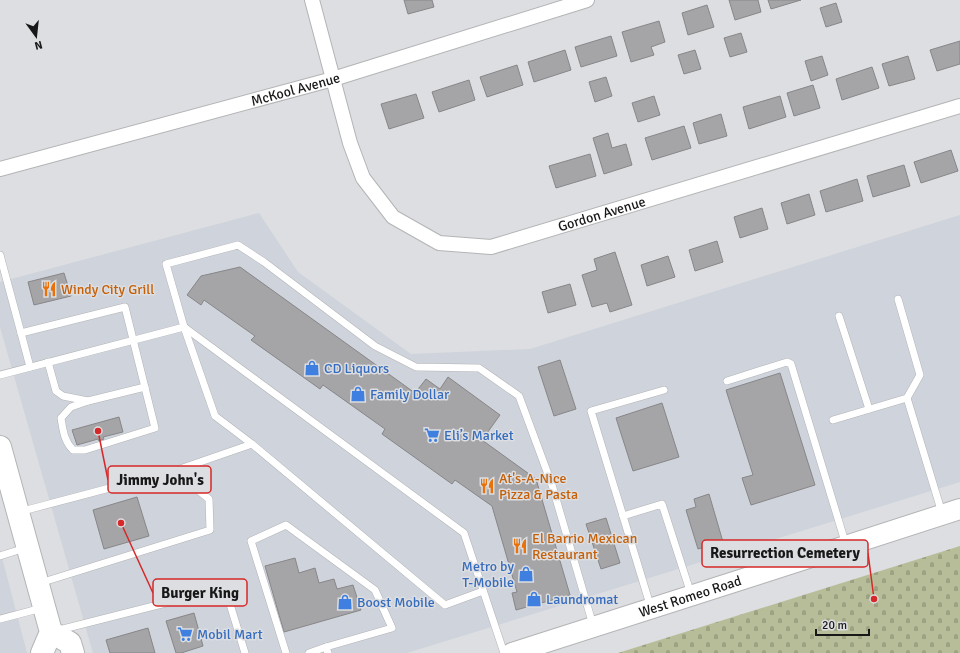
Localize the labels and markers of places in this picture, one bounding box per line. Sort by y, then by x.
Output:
restaurant icon: Windy City Grill [40,280,58,298]
place label: Windy City Grill [61,281,154,298]
shop icon: CD Liquors [303,359,321,377]
place label: CD Liquors [324,360,389,377]
shop icon: Family Dollar [349,385,367,403]
place label: Family Dollar [370,386,450,403]
supermarket icon: Eli’s Market [423,426,441,444]
place label: Eli’s Market [444,427,514,444]
callout: Jimmy John's [108,466,211,493]
place label: At's-A-Nice Pizza & Pasta [499,470,578,503]
restaurant icon: At's-A-Nice Pizza & Pasta [478,477,496,495]
place label: El Barrio Mexican Restaurant [532,530,637,563]
restaurant icon: El Barrio Mexican Restaurant [511,537,529,555]
callout: Resurrection Cemetery [702,540,868,567]
place label: Metro by T-Mobile [462,558,514,591]
shop icon: Metro by T-Mobile [517,565,535,583]
callout: Burger King [153,579,247,606]
shop icon: Laundromat [525,590,543,608]
place label: Laundromat [546,591,618,608]
shop icon: Boost Mobile [336,593,354,611]
place label: Boost Mobile [357,594,435,611]
supermarket icon: Mobil Mart [176,625,194,643]
place label: Mobil Mart [197,626,263,643]

